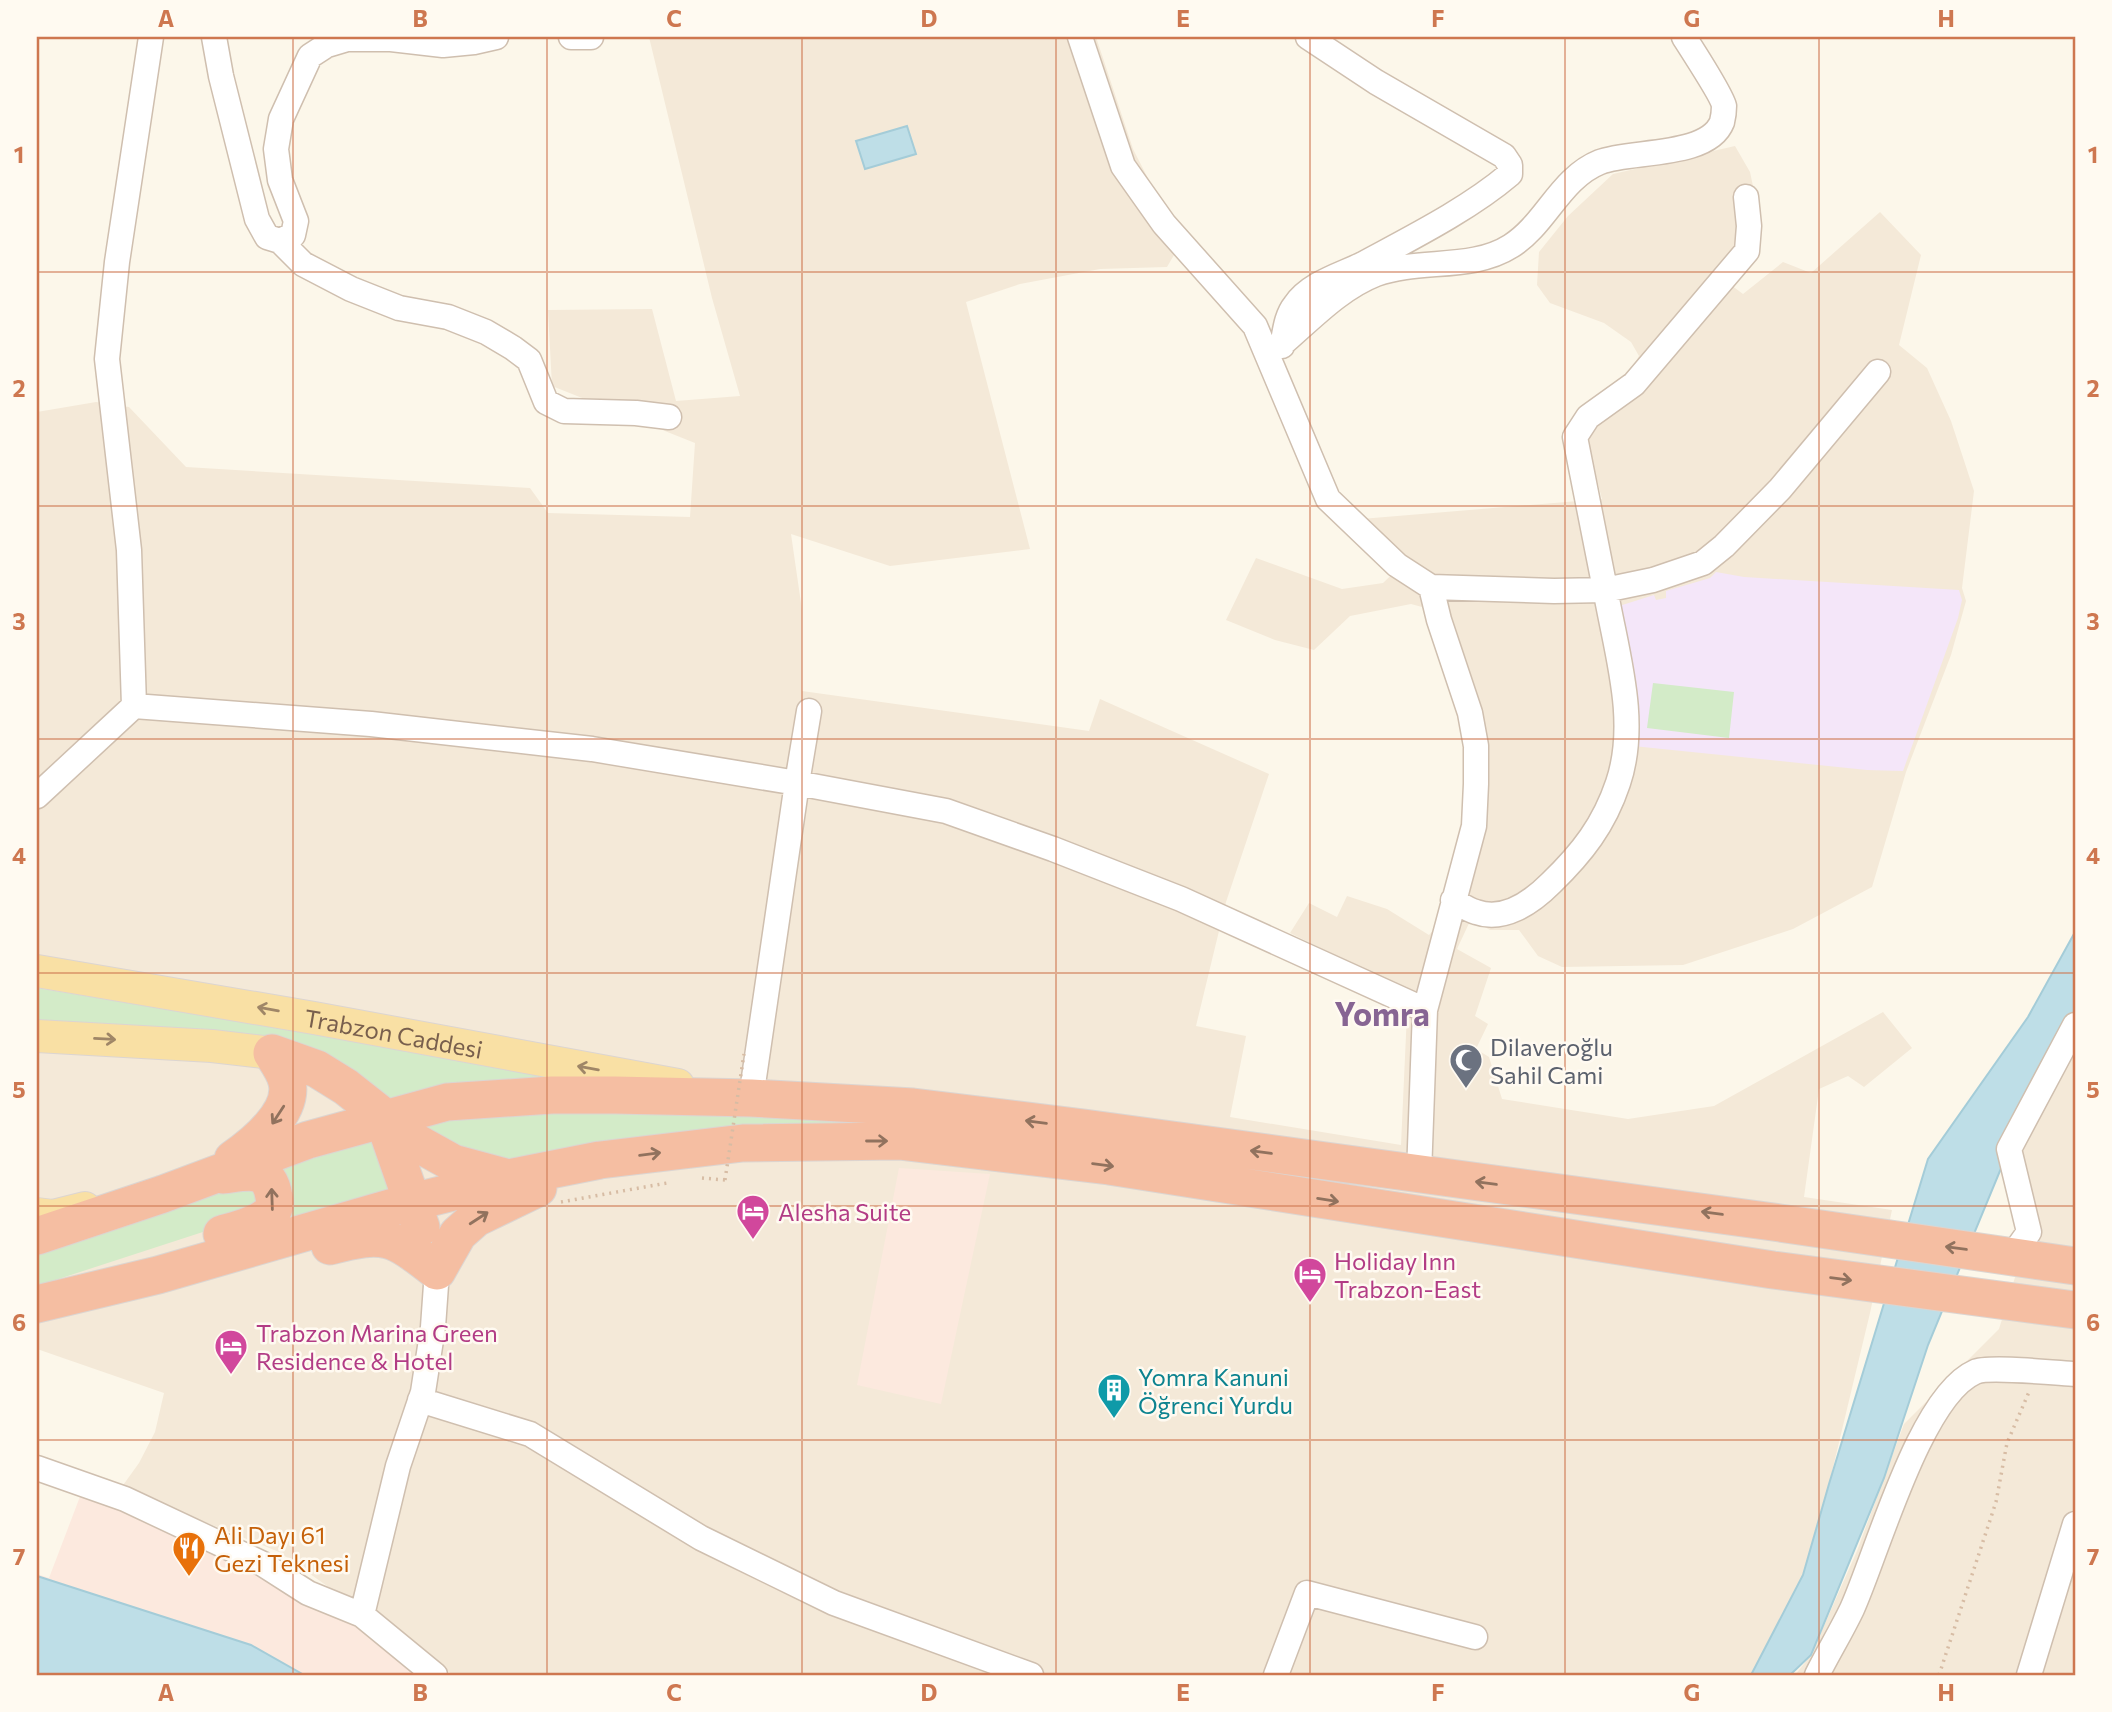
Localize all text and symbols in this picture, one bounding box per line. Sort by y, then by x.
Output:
text: A [158,4,175,32]
text: B [412,4,428,32]
text: C [666,4,682,32]
text: D [921,4,938,32]
text: E [1176,4,1190,32]
text: F [1431,4,1445,32]
text: G [1684,4,1700,32]
text: H [1937,4,1955,32]
text: 1 [14,140,24,168]
text: 1 [2088,140,2098,168]
text: 2 [12,374,26,402]
text: 2 [2086,374,2100,402]
text: 3 [12,607,26,635]
text: 3 [2086,607,2100,635]
text: 4 [12,841,26,869]
text: 4 [2086,841,2100,869]
district label: Yomra [1334,993,1430,1033]
one-way arrow [257,1002,280,1016]
street label: Trabzon Caddesi [302,1002,485,1063]
place label: Dilaveroğlu Sahil Cami [1490,1032,1613,1089]
one-way arrow [93,1033,116,1046]
mosque icon: Dilaveroğlu Sahil Cami [1447,1041,1485,1090]
one-way arrow [577,1061,600,1074]
text: 5 [12,1075,26,1103]
text: 5 [2086,1075,2100,1103]
one-way arrow [271,1105,285,1124]
one-way arrow [1025,1115,1047,1128]
one-way arrow [865,1134,888,1148]
one-way arrow [1250,1145,1273,1158]
one-way arrow [638,1147,661,1160]
one-way arrow [1091,1159,1114,1172]
one-way arrow [1476,1176,1498,1189]
one-way arrow [266,1188,279,1211]
hotel icon: Alesha Suite [734,1192,772,1241]
one-way arrow [1316,1194,1338,1207]
place label: Alesha Suite [778,1197,911,1226]
one-way arrow [1701,1207,1724,1220]
one-way arrow [469,1211,488,1225]
one-way arrow [1945,1242,1968,1255]
place label: Holiday Inn Trabzon-East [1334,1246,1481,1303]
hotel icon: Holiday Inn Trabzon-East [1291,1255,1329,1304]
one-way arrow [1829,1273,1851,1286]
text: 6 [12,1308,26,1336]
text: 6 [2086,1308,2100,1336]
place label: Trabzon Marina Green Residence & Hotel [256,1318,498,1375]
hotel icon: Trabzon Marina Green Residence & Hotel [212,1327,250,1376]
place label: Yomra Kanuni Öğrenci Yurdu [1138,1362,1293,1419]
building icon: Yomra Kanuni Öğrenci Yurdu [1095,1371,1133,1420]
place label: Ali Dayı 61 Gezi Teknesi [214,1520,350,1577]
restaurant icon: Ali Dayı 61 Gezi Teknesi [170,1529,208,1578]
text: 7 [13,1542,25,1570]
text: 7 [2087,1542,2099,1570]
text: A [158,1678,175,1706]
text: B [412,1678,428,1706]
text: C [666,1678,682,1706]
text: D [921,1678,938,1706]
text: E [1176,1678,1190,1706]
text: F [1431,1678,1445,1706]
text: G [1684,1678,1700,1706]
text: H [1937,1678,1955,1706]

